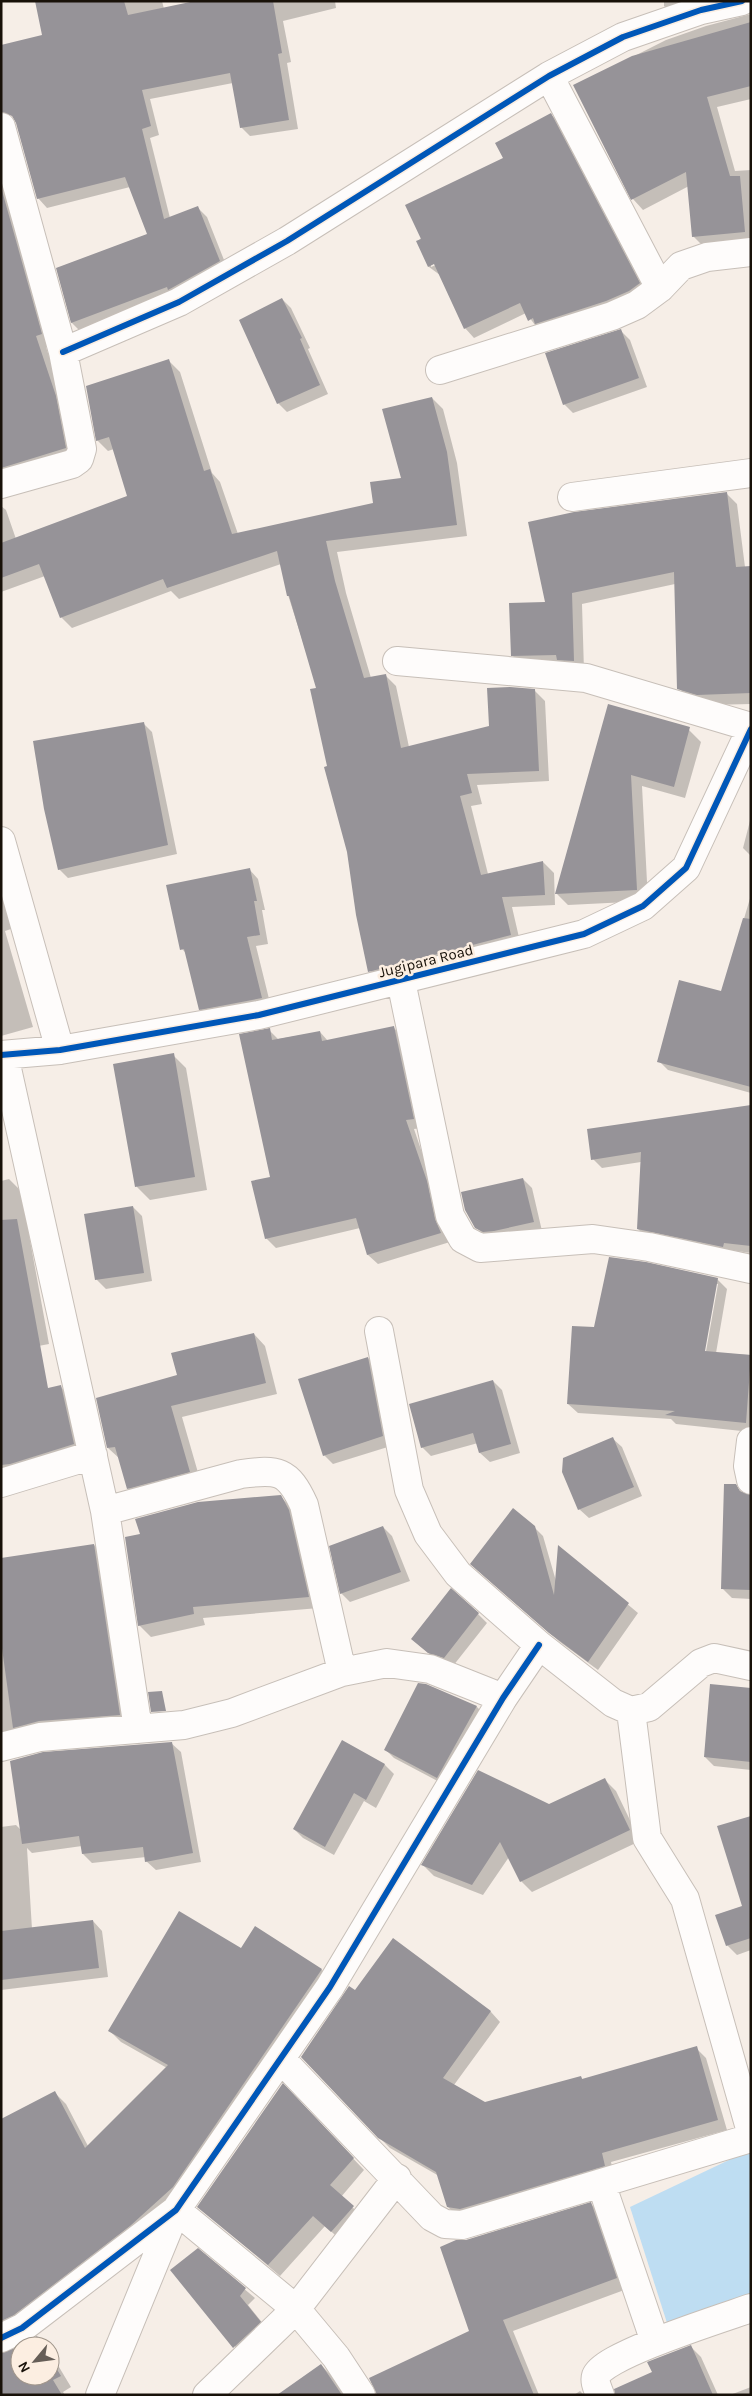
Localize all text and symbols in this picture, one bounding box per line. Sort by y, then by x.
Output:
street label: Jugipara Road [377,941,475,981]
north arrow [10,2336,60,2386]
text: N [14,2359,34,2376]

